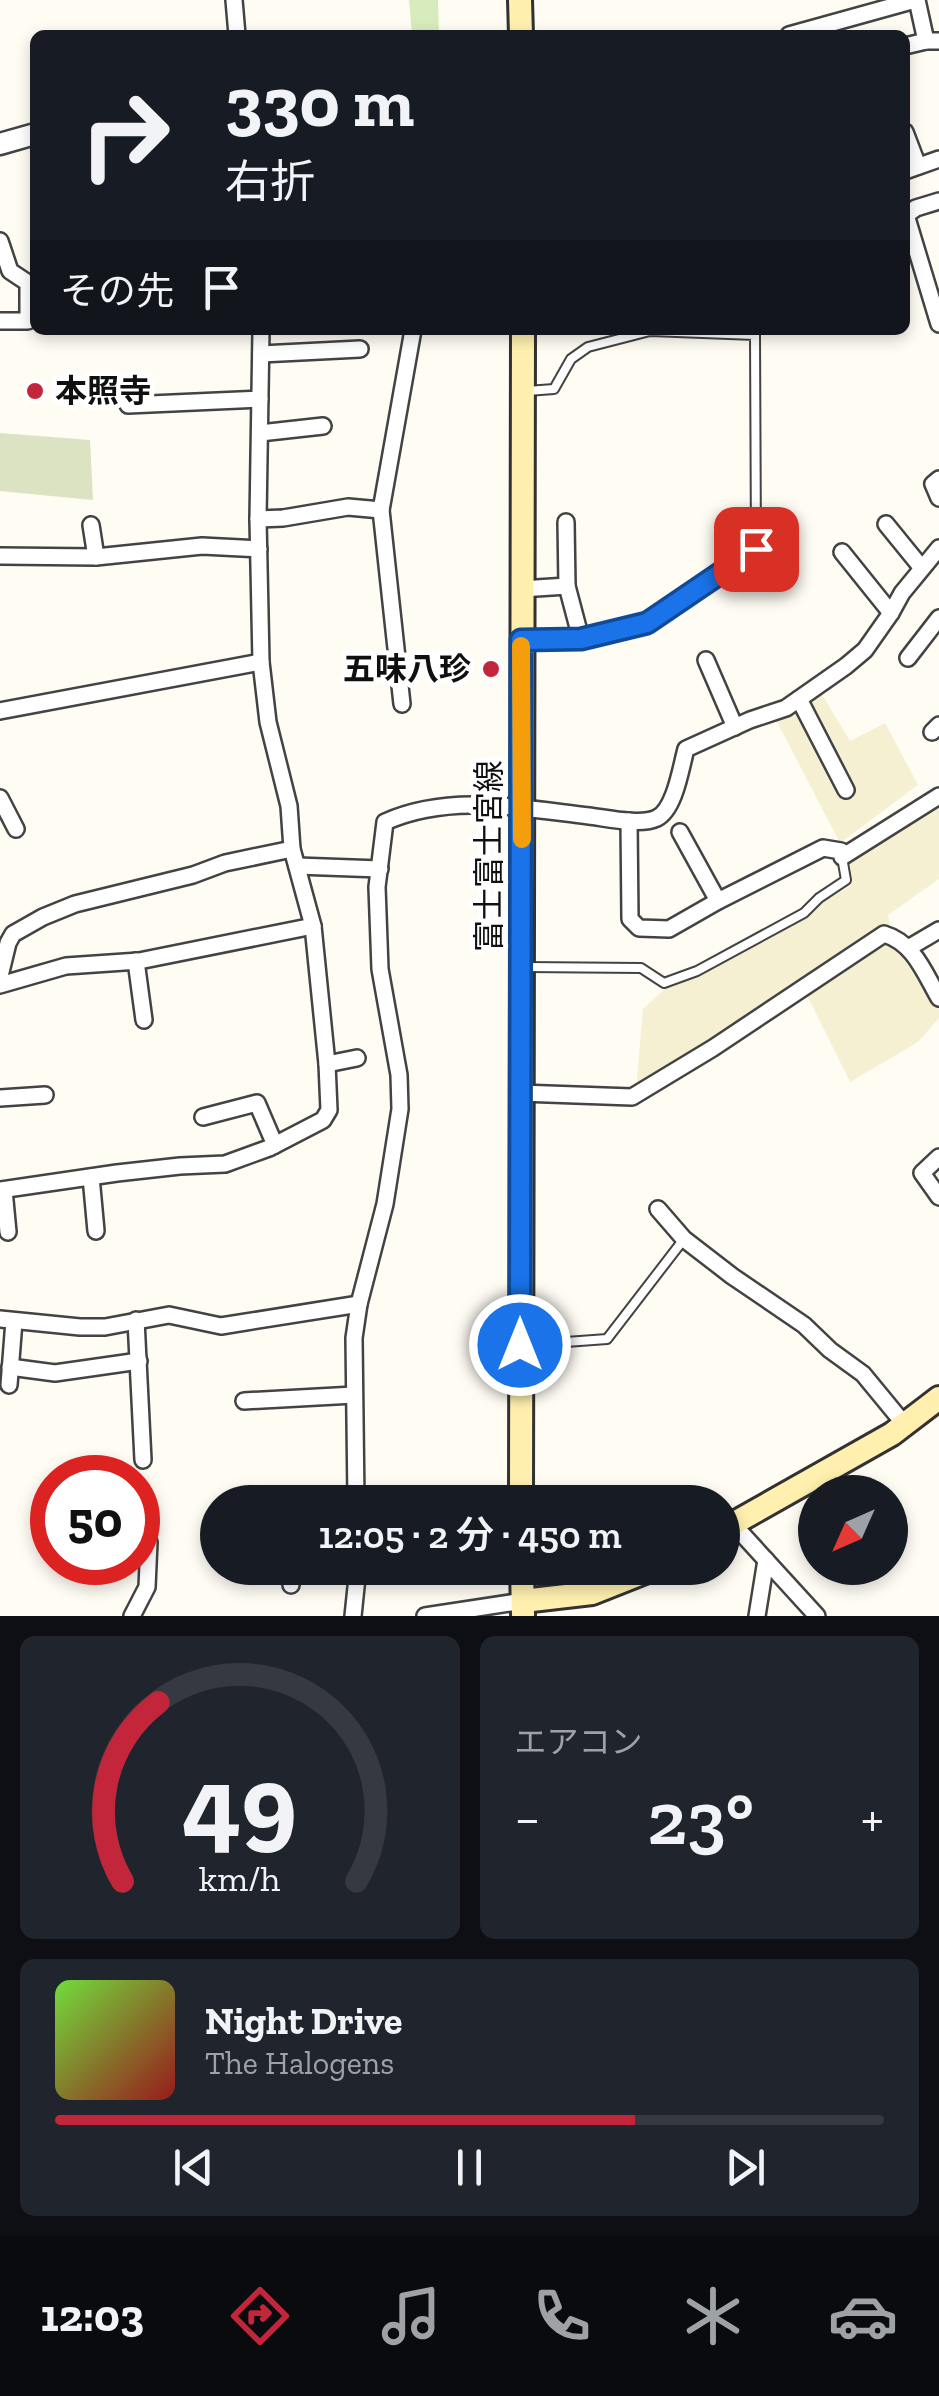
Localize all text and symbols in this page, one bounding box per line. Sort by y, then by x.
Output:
text: 330 m [225,60,414,144]
icon: right [60,70,190,200]
text: 右折 [225,155,315,209]
icon: arrive [194,260,249,315]
text: その先 [60,268,174,314]
place label: 本照寺 [55,372,151,410]
marker: 本照寺 [24,380,46,402]
pin [714,507,799,592]
icon: arrive [729,522,784,577]
place label: 五味八珍 [343,650,471,688]
marker: 五味八珍 [480,658,502,680]
street label: 富士富士宮線 [470,760,508,952]
position arrow [468,1293,572,1397]
speed limit sign: 50 [30,1455,160,1585]
north arrow [798,1475,908,1585]
map controls [798,1475,908,1585]
text: 12:05 · 2 分 · 450 m [318,1512,622,1558]
text: エアコン [515,1723,643,1761]
text: 49 [182,1741,297,1866]
text: 23° [647,1773,754,1863]
text: − [515,1785,540,1851]
text: + [861,1785,884,1851]
text: km/h [199,1857,281,1900]
text: Night Drive [205,1998,402,2044]
text: The Halogens [205,2044,394,2082]
icon: previous [166,2140,221,2195]
icon: pause [442,2140,497,2195]
icon: next [718,2140,773,2195]
icon: directions [225,2281,295,2351]
icon: music [376,2281,446,2351]
icon: phone [527,2281,597,2351]
icon: climate [678,2281,748,2351]
icon: car [828,2281,898,2351]
text: 12:03 [40,2289,144,2343]

